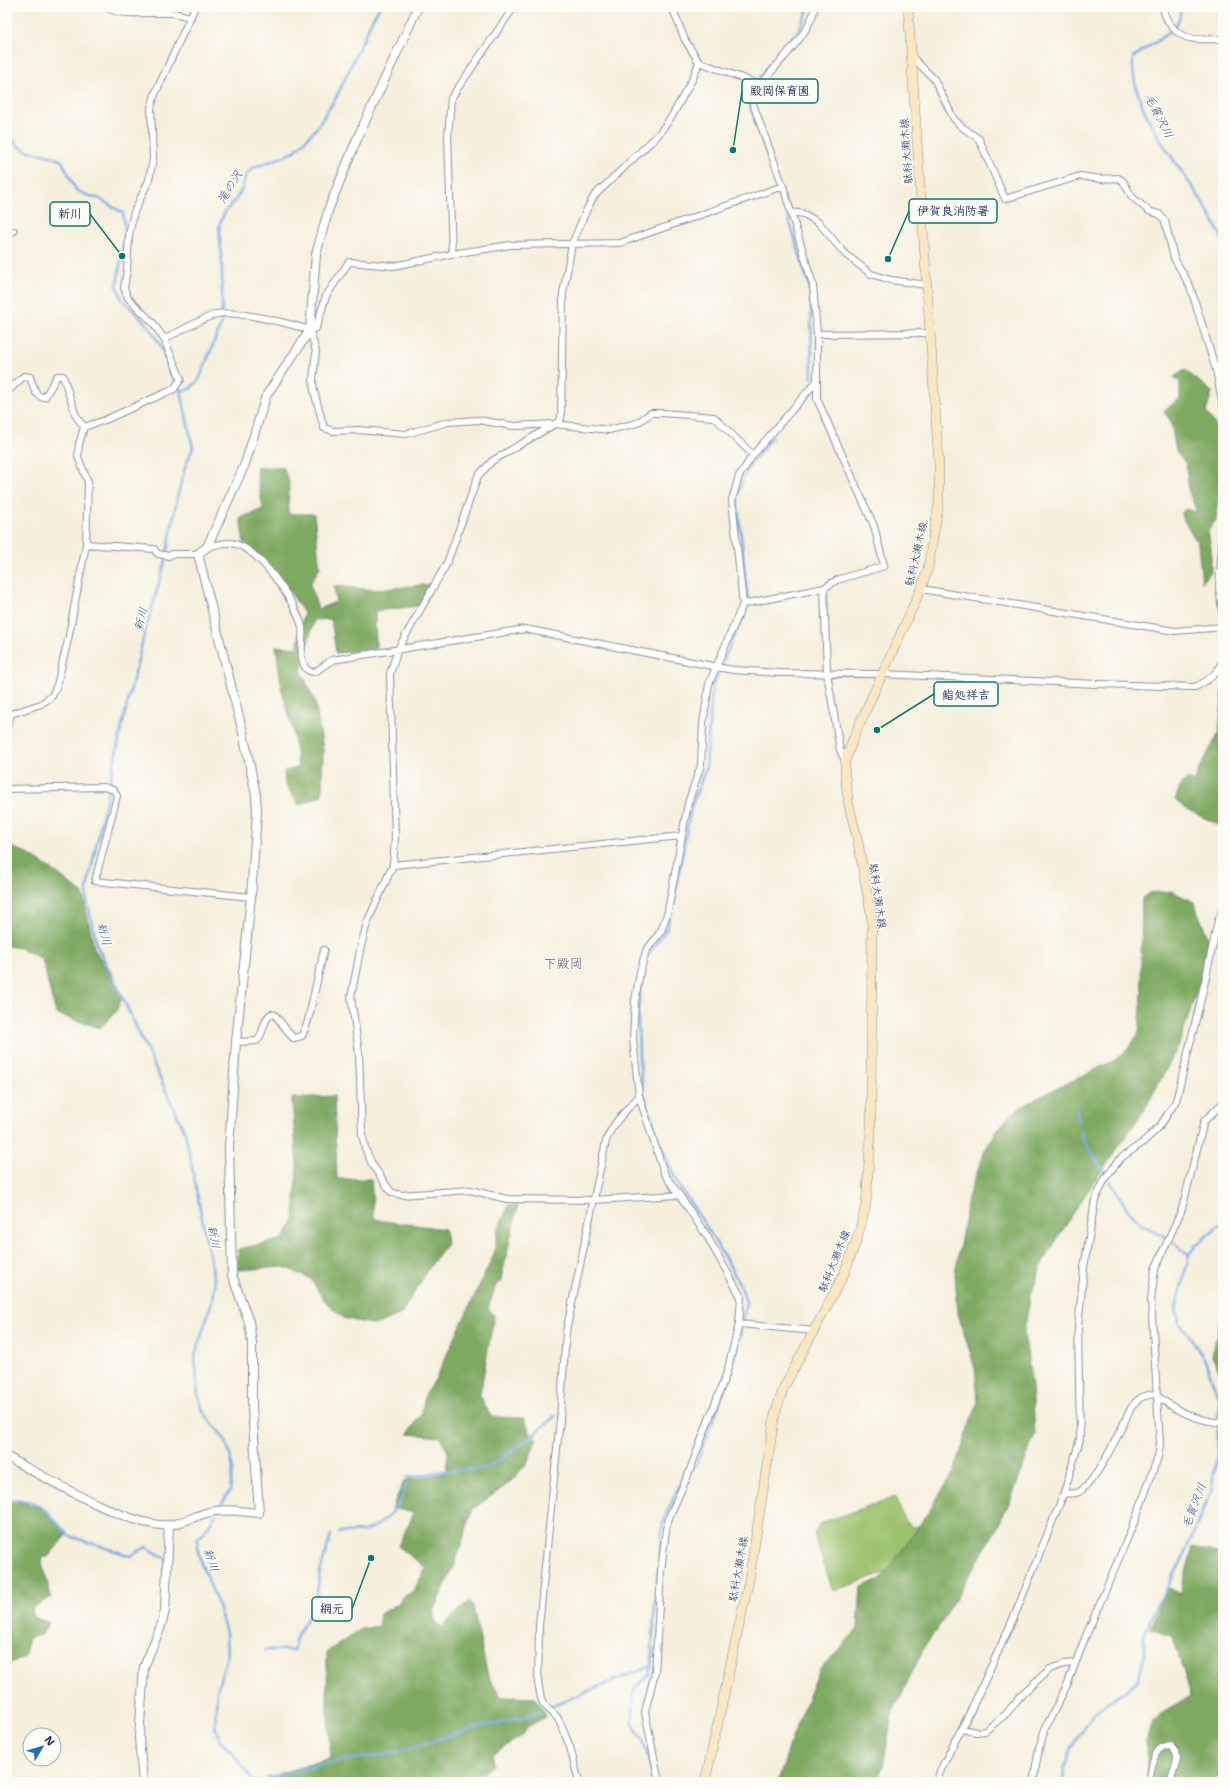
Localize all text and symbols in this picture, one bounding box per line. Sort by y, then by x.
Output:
callout: 殿岡保育園 [742,79,818,103]
text: 殿岡保育園 [750,83,810,99]
water label: 毛賀沢川 [1141,91,1177,141]
street label: 駄科大瀬木線 [897,118,916,184]
water label: 滝の沢 [214,167,247,207]
callout: 伊賀良消防署 [909,199,997,223]
callout: 新川 [50,202,90,226]
text: 伊賀良消防署 [917,203,989,219]
text: 新川 [58,206,82,222]
street label: 駄科大瀬木線 [902,520,931,588]
water label: 新川 [130,605,152,633]
callout: 鮨処祥吉 [934,682,998,706]
text: 鮨処祥吉 [942,687,990,703]
street label: 駄科大瀬木線 [865,862,890,930]
water label: 新川 [93,920,115,948]
district label: 下殿岡 [543,955,583,972]
water label: 新川 [204,1224,224,1250]
street label: 駄科大瀬木線 [815,1228,854,1295]
water label: 毛賀沢川 [1178,1481,1210,1531]
street label: 駄科大瀬木線 [725,1535,752,1603]
water label: 新川 [200,1546,222,1574]
callout: 網元 [312,1597,352,1621]
text: 網元 [320,1601,344,1617]
north arrow [22,1727,62,1767]
text: N [41,1733,58,1749]

